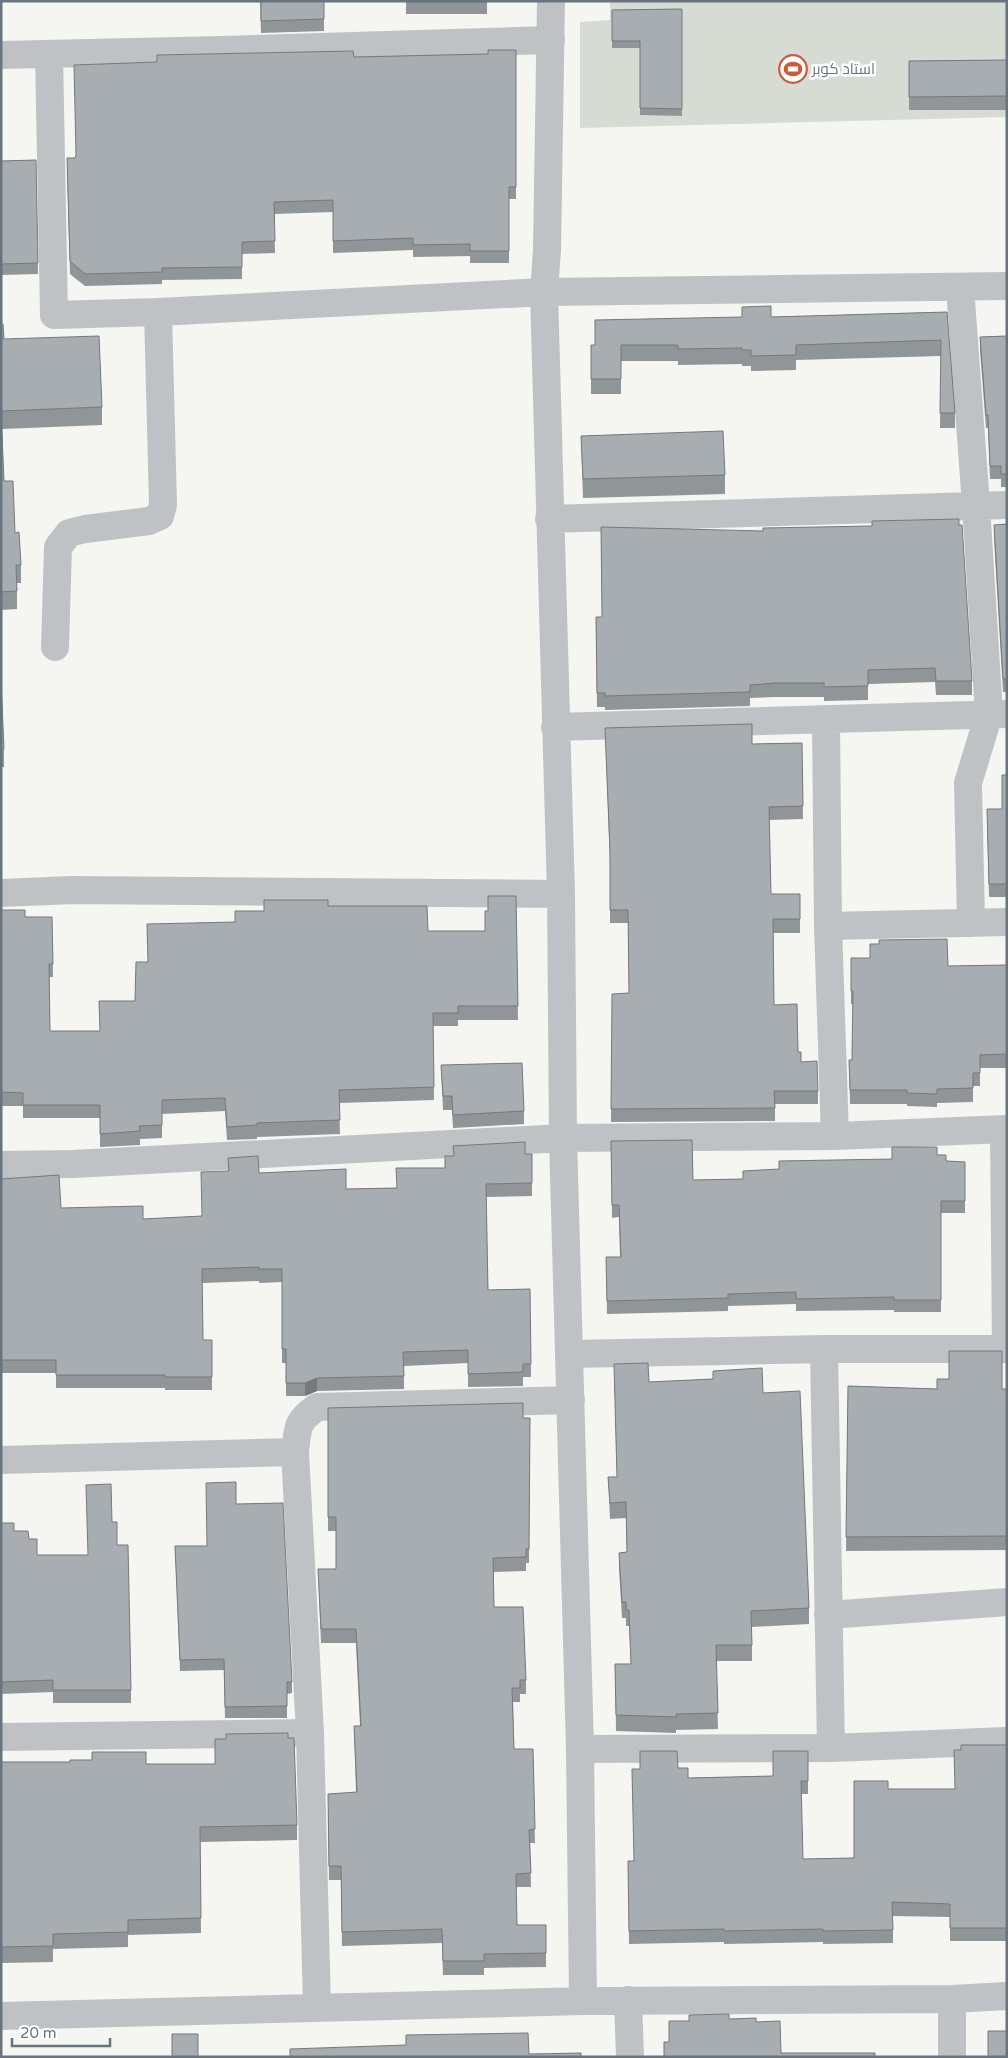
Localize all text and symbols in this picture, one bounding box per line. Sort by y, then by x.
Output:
sports icon: استاد كوبر [778,54,808,84]
place label: استاد كوبر [811,60,875,78]
scale bar [12,2016,110,2048]
text: 20 m [20,2024,57,2042]

